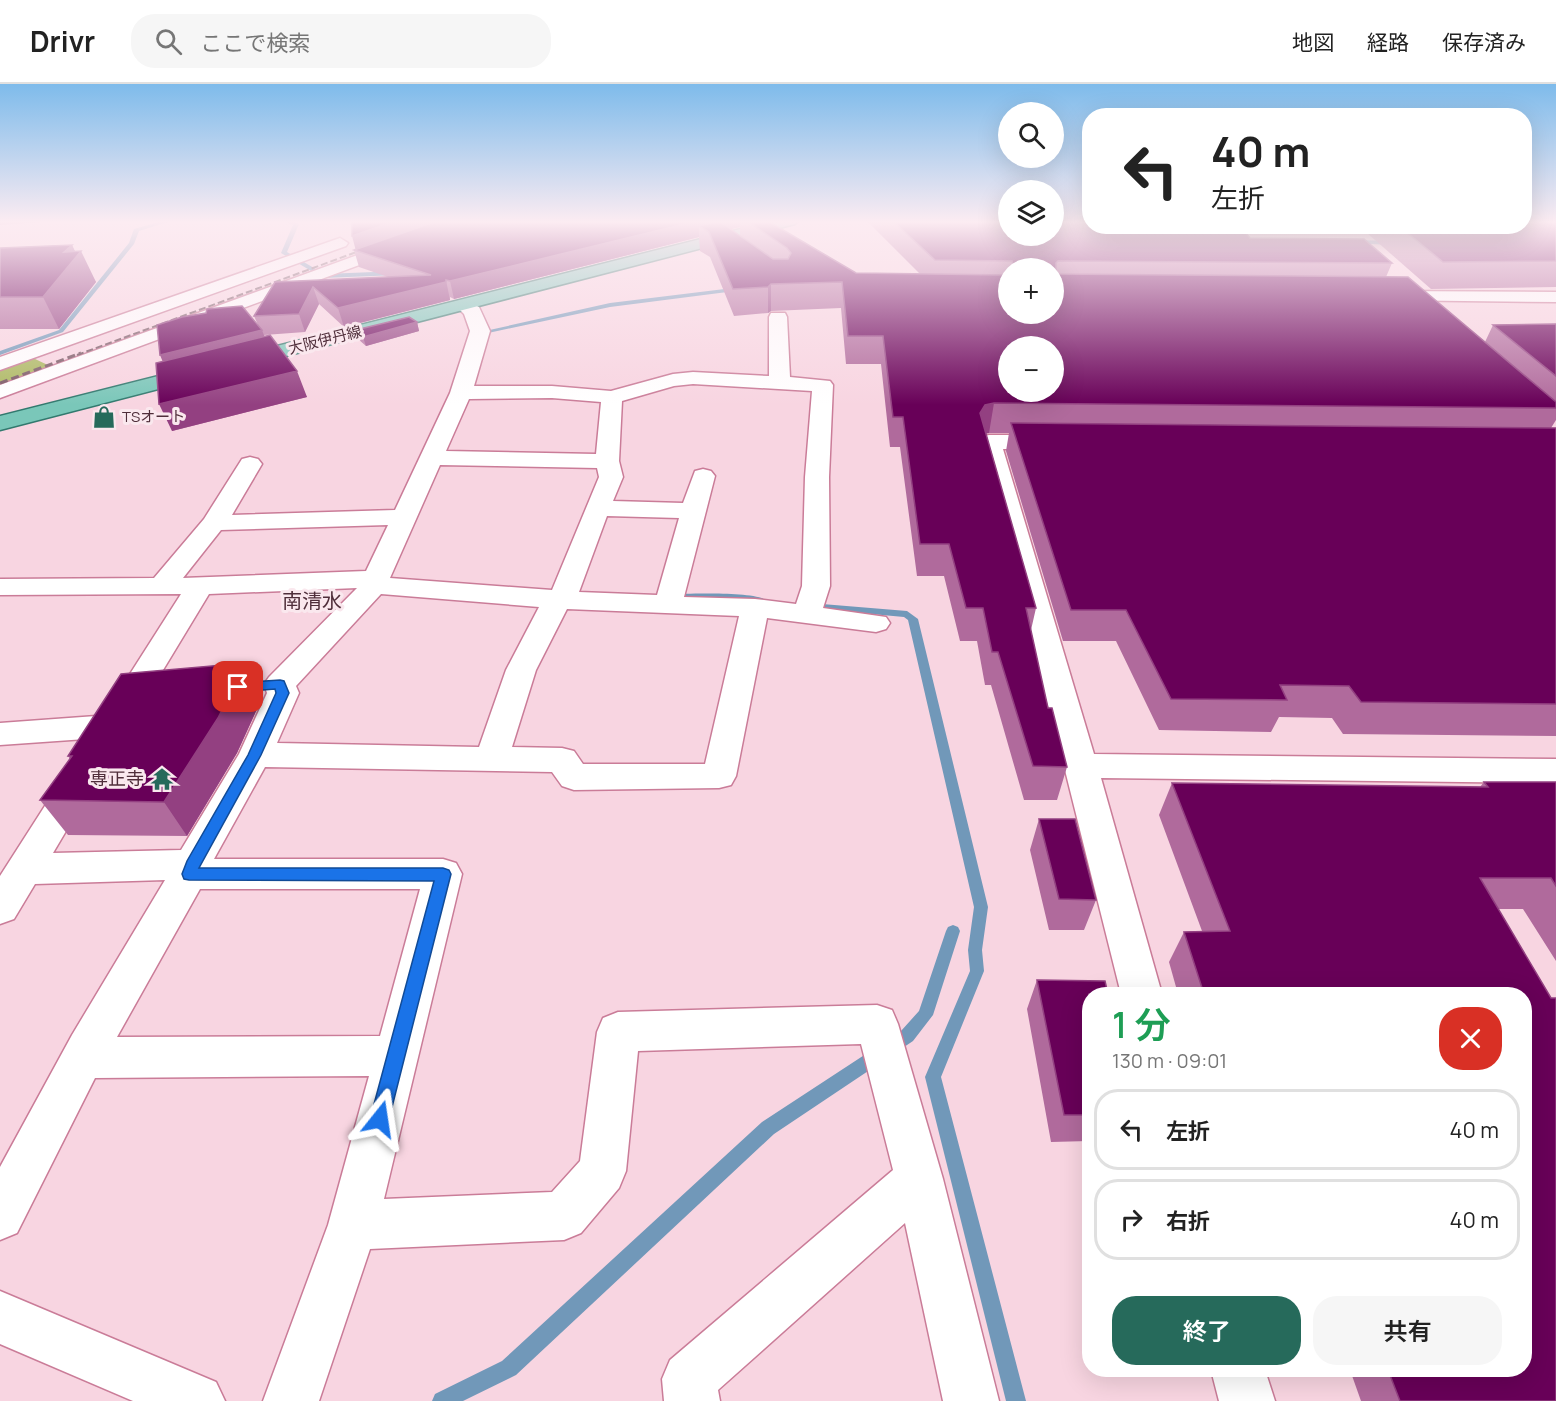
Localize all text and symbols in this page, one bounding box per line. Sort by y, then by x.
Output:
search box [131,14,551,68]
text: Drivr [30,22,95,60]
icon: search [152,25,185,58]
text: ここで検索 [200,28,310,58]
text: 地図 [1292,28,1334,56]
text: 経路 [1367,28,1409,56]
text: 保存済み [1442,28,1526,56]
map controls [998,102,1064,402]
button: search [998,102,1064,168]
text: 40 m [1211,122,1310,180]
icon: left [1112,132,1190,210]
text: 左折 [1211,179,1265,216]
button: layers [998,180,1064,246]
button: + [998,258,1064,324]
street label: 大阪伊丹線 [286,320,364,359]
button: − [998,336,1064,402]
shop icon: TSオート [91,404,117,430]
place label: TSオート [122,406,185,427]
district label: 南清水 [282,587,342,614]
pin [212,661,263,712]
icon: arrive [221,670,254,703]
place label: 専正寺 [90,766,144,790]
temple icon: 専正寺 [149,766,175,792]
text: 1 分 [1112,1000,1170,1049]
button: close [1439,1007,1502,1070]
text: 130 m · 09:01 [1112,1047,1227,1074]
position arrow [348,1087,412,1151]
icon: left [1115,1113,1148,1146]
text: 40 m [1450,1115,1499,1145]
text: 左折 [1166,1116,1210,1146]
icon: right [1115,1203,1148,1236]
text: 40 m [1450,1205,1499,1235]
text: 右折 [1166,1206,1210,1236]
button: 終了 [1112,1296,1301,1365]
button: 共有 [1313,1296,1502,1365]

